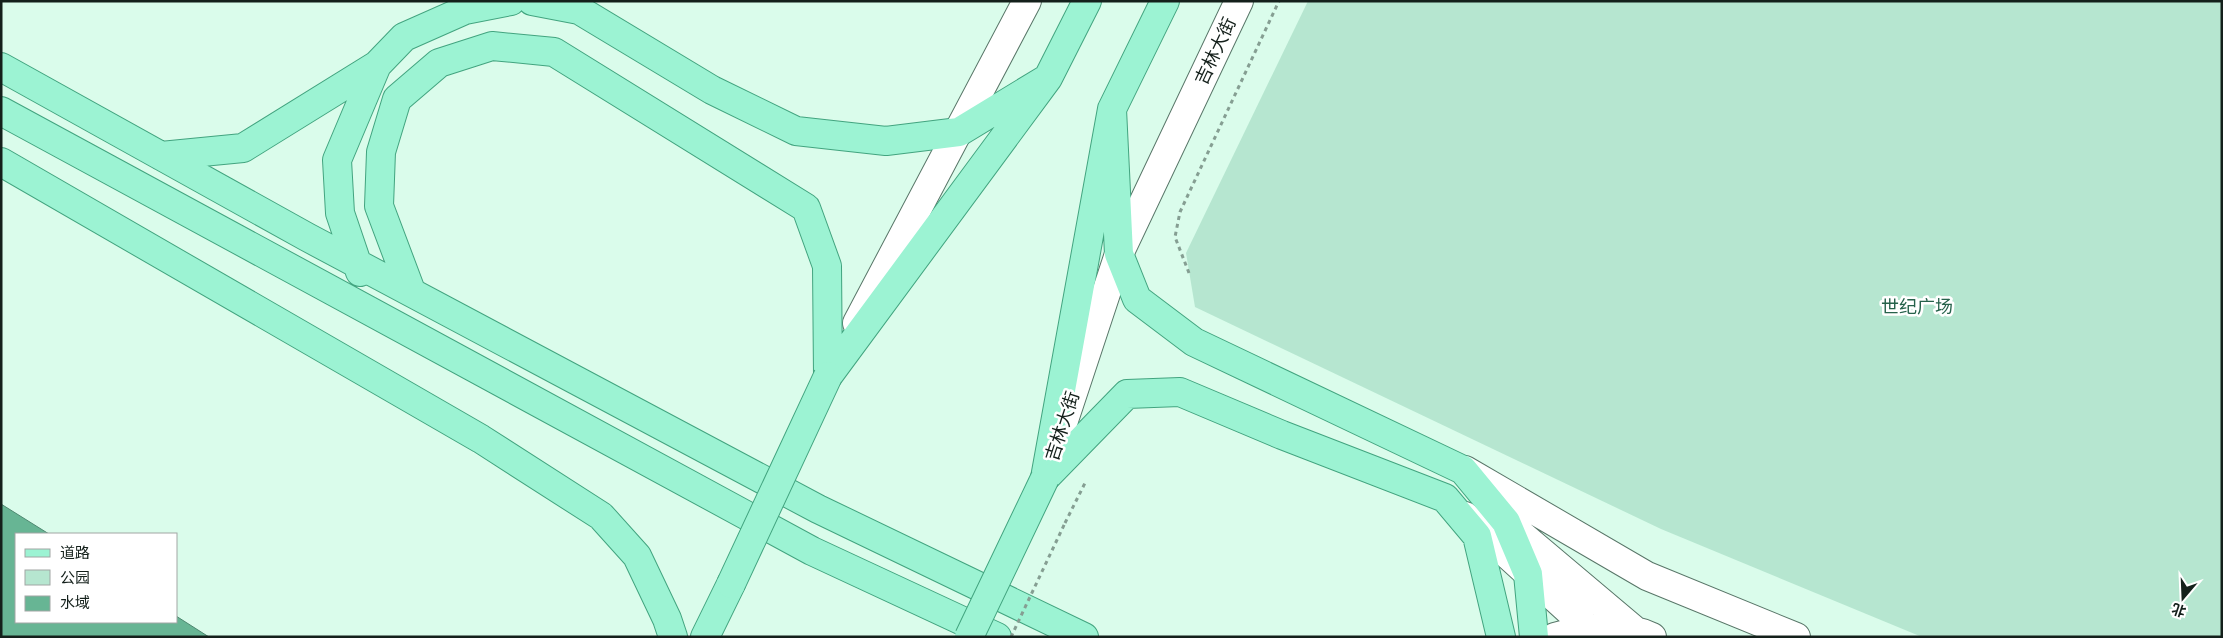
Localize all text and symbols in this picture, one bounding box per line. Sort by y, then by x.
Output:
street label: 吉林大街 [1190,14,1240,88]
park label: 世纪广场 [1881,296,1953,317]
street label: 吉林大街 [1041,389,1083,463]
legend [15,533,178,623]
text: 道路 [60,543,90,562]
text: 公园 [60,568,90,587]
north arrow [2158,573,2208,623]
text: 水域 [60,593,90,612]
text: 北 [2169,600,2188,621]

